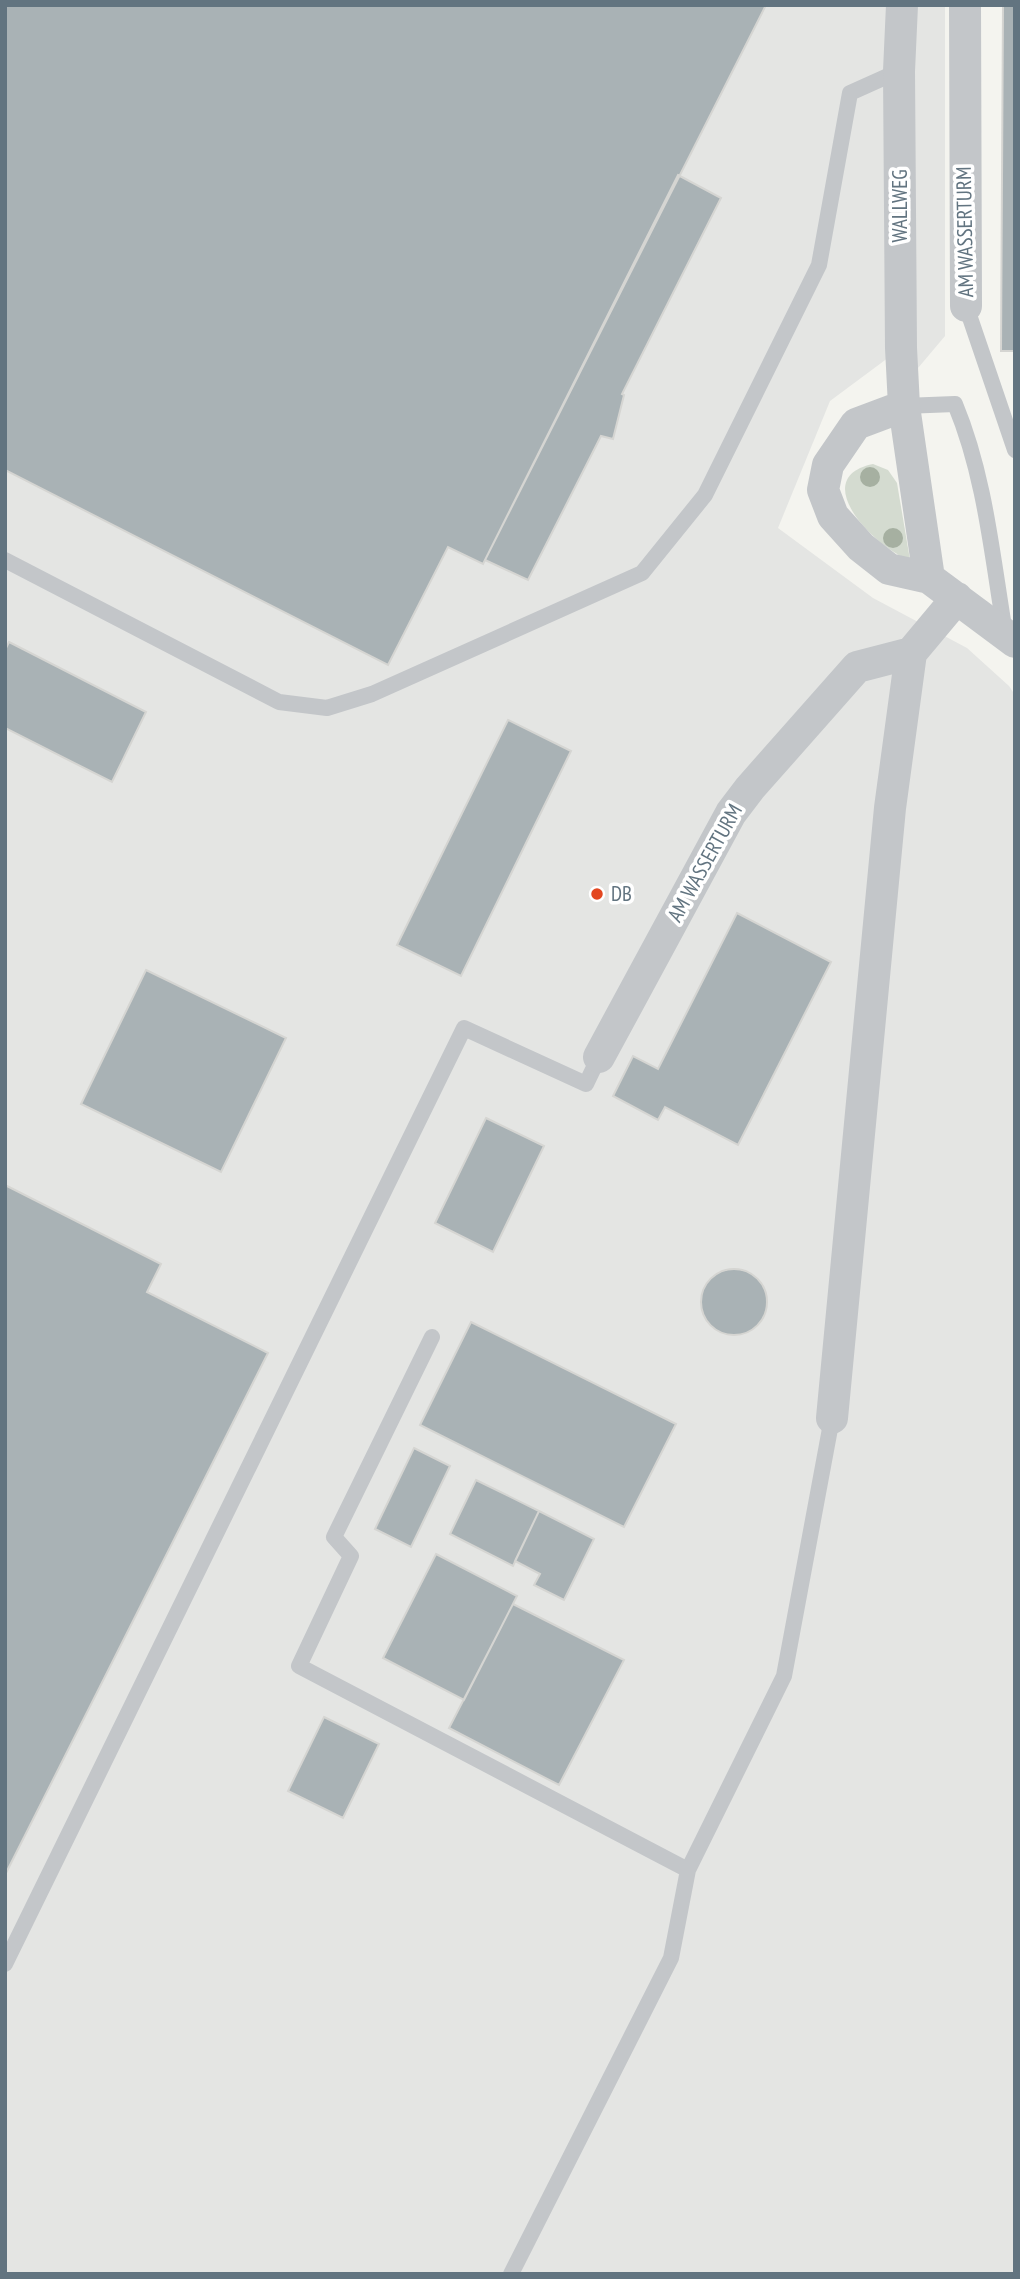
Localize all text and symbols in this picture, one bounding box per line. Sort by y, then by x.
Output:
street label: AM WASSERTURM [950,166,979,298]
street label: WALLWEG [886,169,913,243]
street label: AM WASSERTURM [661,799,748,927]
place label: DB [611,880,632,907]
marker: DB [589,886,605,902]

